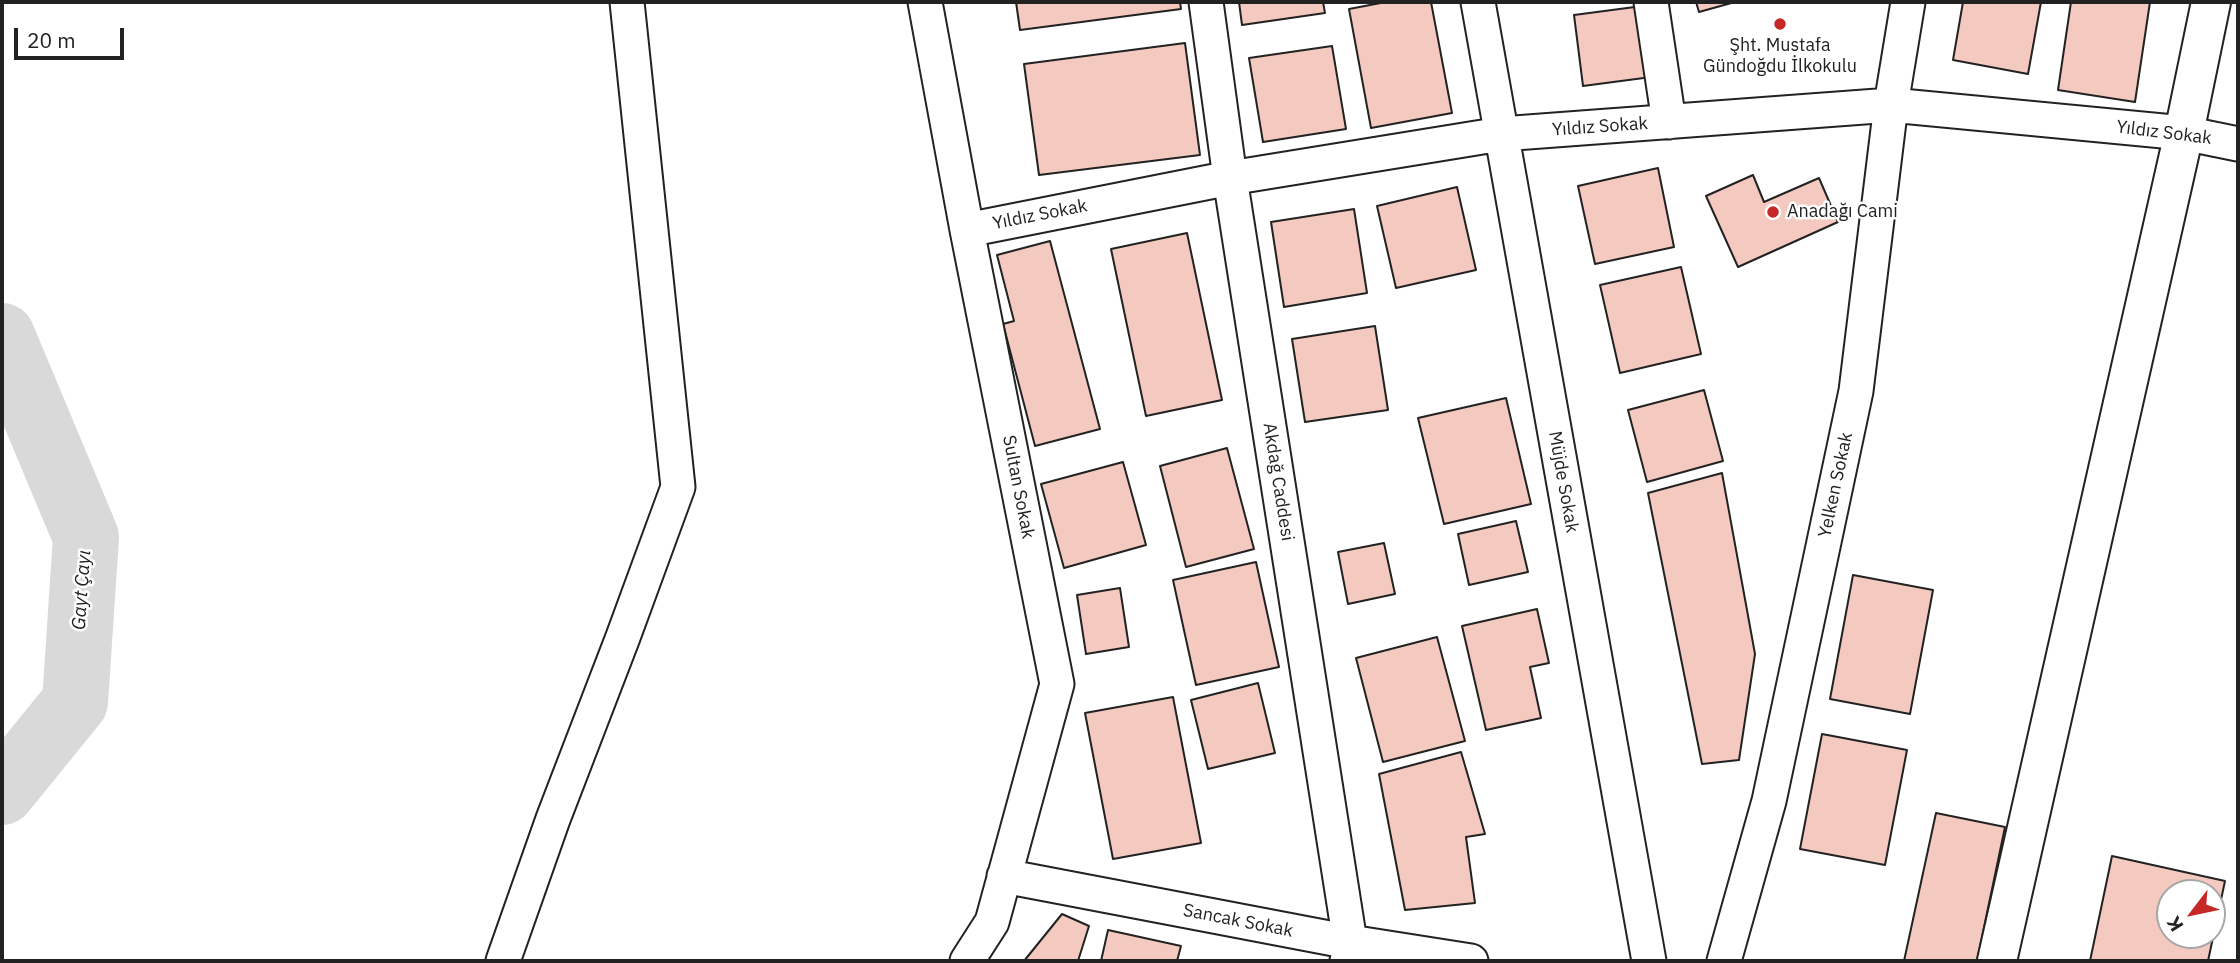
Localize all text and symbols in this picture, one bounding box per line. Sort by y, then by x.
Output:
scale bar [18,14,128,58]
marker: Şht. Mustafa Gündoğdu İlkokulu [1772,16,1788,32]
text: 20 m [27,26,76,54]
place label: Şht. Mustafa Gündoğdu İlkokulu [1703,35,1857,78]
street label: Yıldız Sokak [1551,113,1649,141]
street label: Yıldız Sokak [2115,116,2213,150]
street label: Yıldız Sokak [991,195,1089,235]
place label: Anadağı Cami [1787,201,1898,223]
marker: Anadağı Cami [1765,204,1781,220]
street label: Akdağ Caddesi [1258,421,1298,543]
street label: Müjde Sokak [1543,429,1583,535]
street label: Yelken Sokak [1814,430,1858,540]
street label: Sultan Sokak [997,433,1039,541]
water label: Gayt Çayı [68,549,96,631]
north arrow [2156,879,2226,949]
street label: Sancak Sokak [1181,900,1295,942]
text: K [2161,912,2189,936]

